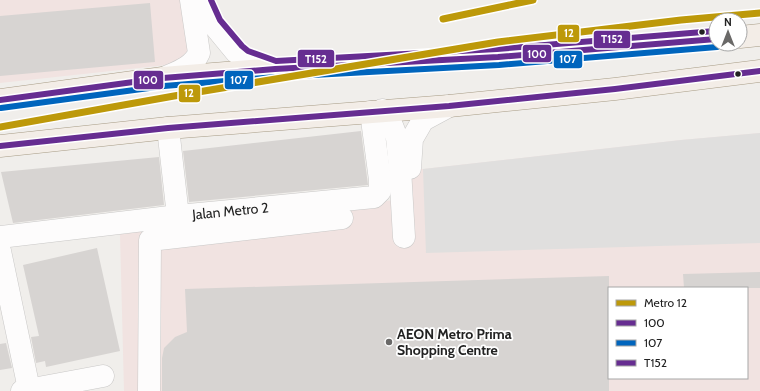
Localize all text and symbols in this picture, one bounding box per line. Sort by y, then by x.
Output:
north arrow [708,12,748,52]
text: N [724,15,732,29]
line badge: 12 [557,24,580,43]
text: 12 [564,26,574,40]
unlabelled marker [697,27,707,37]
line badge: T152 [593,30,631,49]
text: T152 [601,32,623,46]
line badge: 100 [522,44,552,63]
text: 100 [527,47,547,61]
line badge: T152 [297,49,335,68]
line badge: 107 [553,50,583,69]
text: T152 [305,52,327,66]
text: 107 [559,52,577,66]
unlabelled marker [733,69,743,79]
line badge: 100 [133,70,164,90]
line badge: 107 [224,70,254,90]
text: 100 [138,73,158,87]
text: 107 [230,73,248,87]
line badge: 12 [178,84,201,103]
text: 12 [184,86,194,100]
street label: Jalan Metro 2 [190,198,270,224]
legend [608,287,748,379]
text: Metro 12 [644,295,687,310]
text: 100 [644,315,665,330]
place label: AEON Metro Prima Shopping Centre [397,325,512,359]
text: 107 [644,335,662,350]
marker: AEON Metro Prima Shopping Centre [384,337,394,347]
text: T152 [644,355,667,370]

